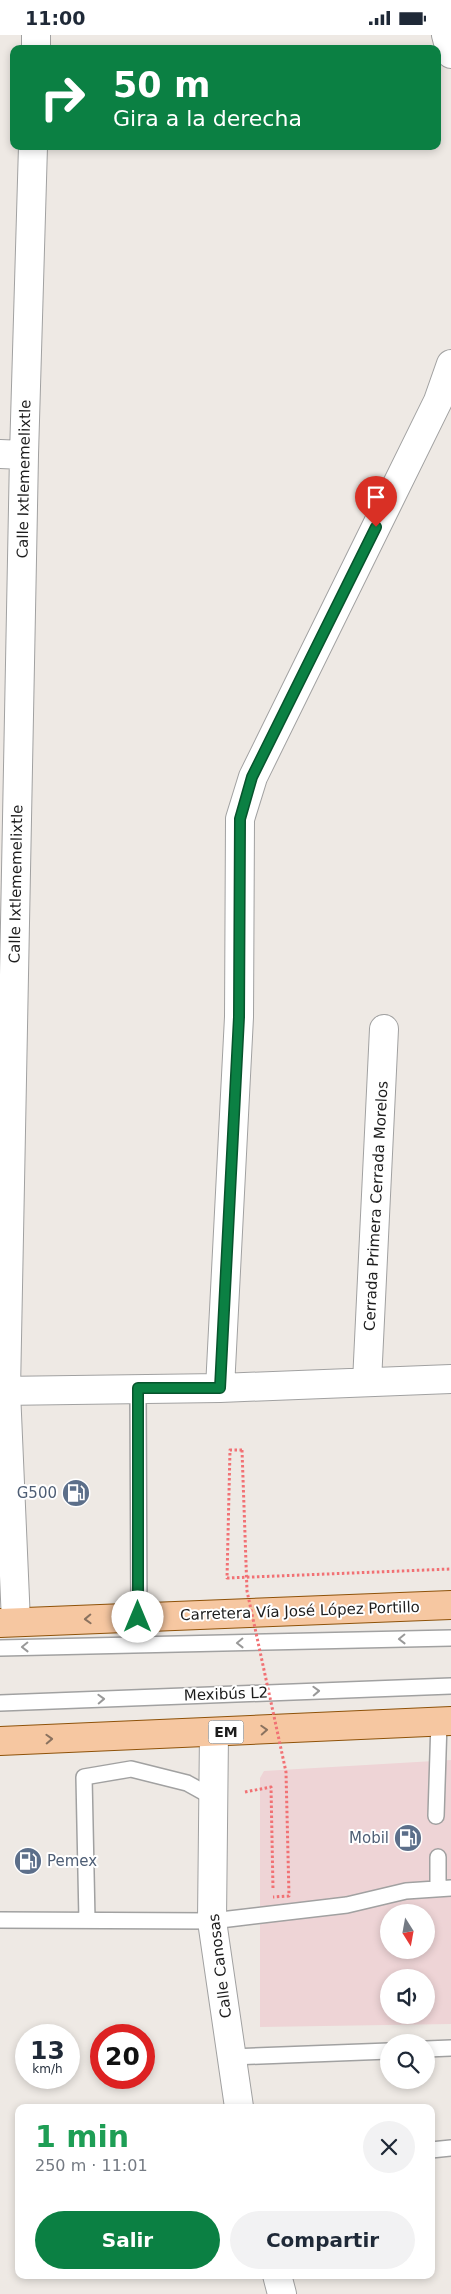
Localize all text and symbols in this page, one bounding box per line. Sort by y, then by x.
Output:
text: 11:00 [25,7,85,29]
icon: right [30,65,95,130]
text: 50 m [113,65,210,105]
text: Gira a la derecha [113,106,302,131]
street label: Calle Ixtlememelixtle [14,399,34,559]
pin [355,476,397,527]
icon: arrive [362,483,390,511]
street label: Calle Ixtlememelixtle [6,804,26,964]
street label: Cerrada Primera Cerrada Morelos [360,1080,392,1331]
fuel station icon: G500 [61,1478,91,1508]
place label: G500 [17,1484,57,1502]
position arrow [111,1590,163,1642]
street label: Carretera Vía José López Portillo [180,1598,420,1624]
one-way arrow [83,1614,91,1625]
one-way arrow [398,1634,406,1645]
one-way arrow [236,1637,244,1648]
one-way arrow [21,1642,28,1652]
street label: Mexibús L2 [183,1684,269,1704]
one-way arrow [312,1685,320,1696]
one-way arrow [98,1694,105,1704]
road number: EM [208,1720,244,1743]
one-way arrow [260,1725,268,1736]
one-way arrow [45,1734,53,1744]
fuel station icon: Mobil [393,1823,423,1853]
place label: Mobil [349,1829,389,1847]
fuel station icon: Pemex [13,1846,43,1876]
place label: Pemex [47,1852,97,1870]
north arrow [380,1904,435,1959]
map controls [380,1904,435,2089]
street label: Calle Canosas [205,1913,235,2019]
button: sound [380,1969,435,2024]
speed limit sign: 20 [90,2024,155,2089]
button: search [380,2034,435,2089]
text: 13 [30,2036,65,2065]
text: km/h [32,2062,63,2076]
text: 1 min [35,2119,129,2154]
button: close [363,2121,415,2173]
text: 250 m · 11:01 [35,2156,148,2175]
button: Salir [35,2211,220,2269]
button: Compartir [230,2211,415,2269]

